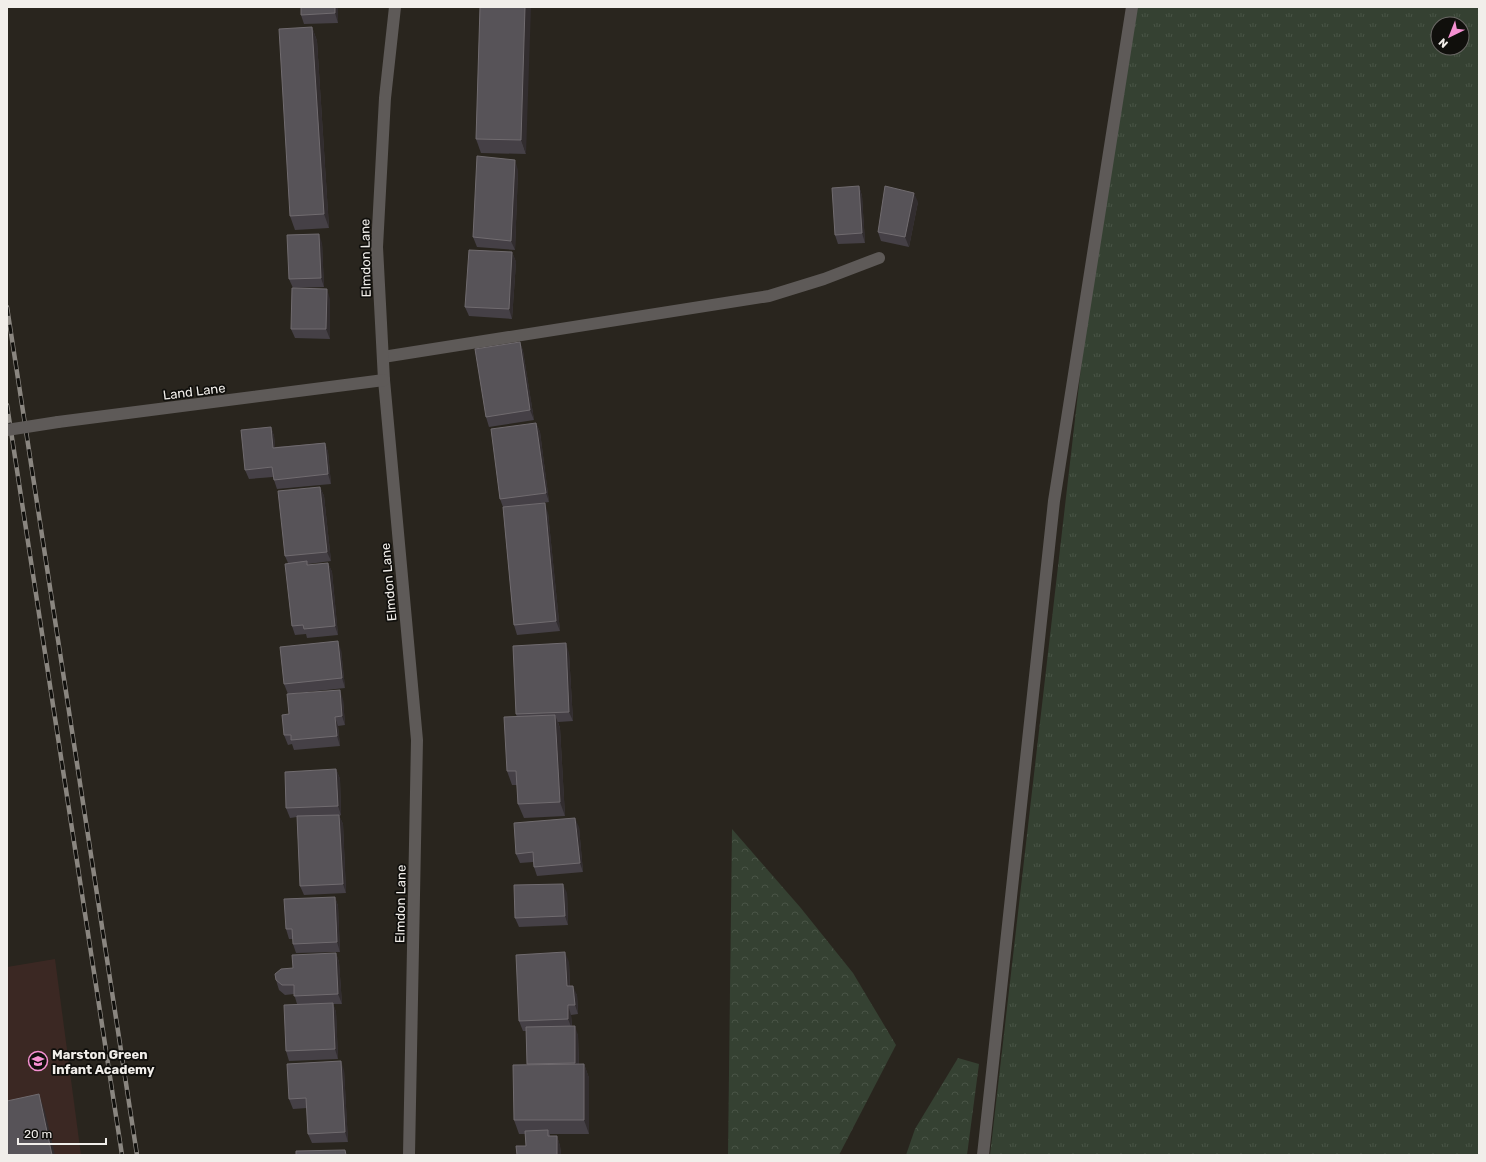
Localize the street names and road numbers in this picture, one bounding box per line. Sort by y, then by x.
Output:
street label: Elmdon Lane [357,219,374,297]
street label: Land Lane [162,380,226,403]
street label: Elmdon Lane [378,542,399,622]
street label: Elmdon Lane [392,865,409,943]

